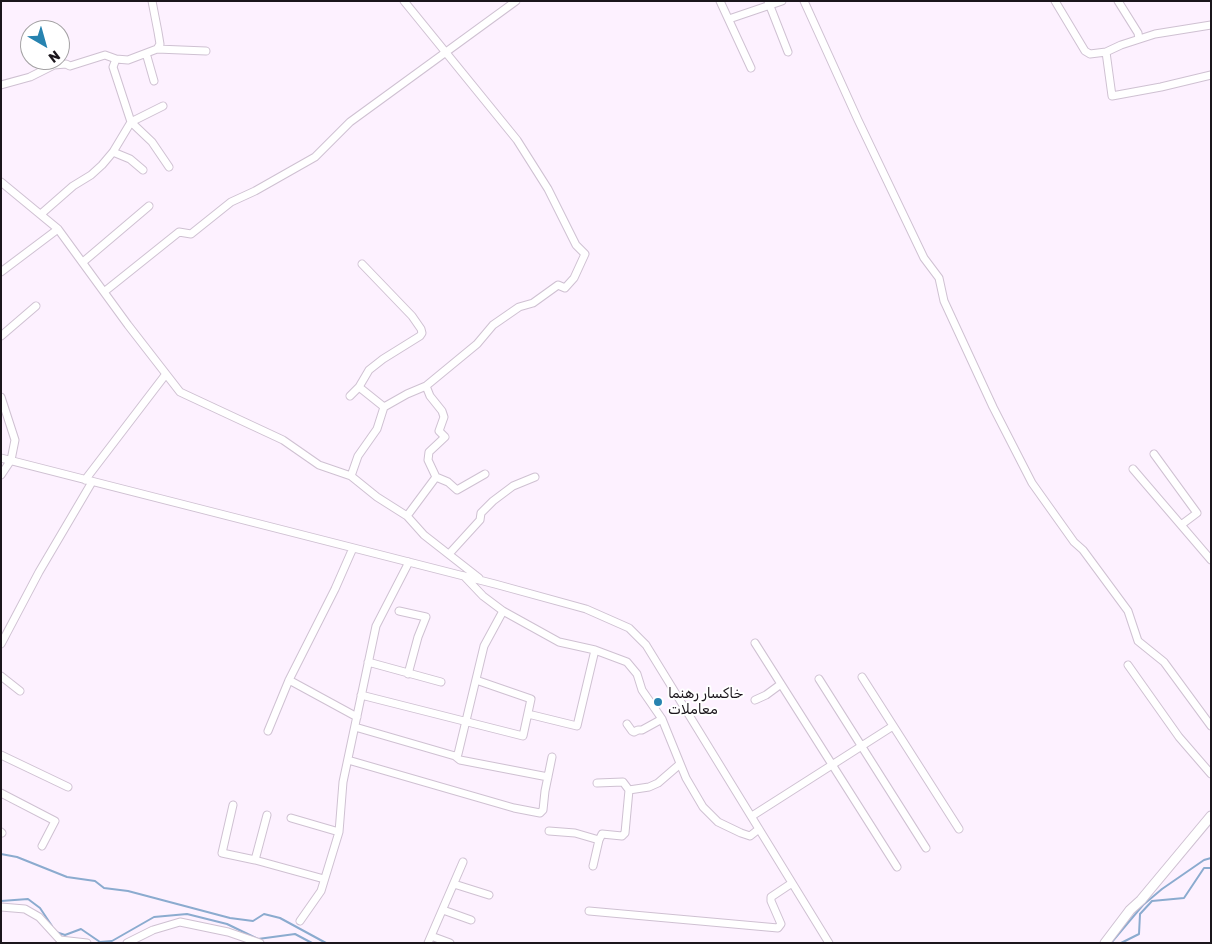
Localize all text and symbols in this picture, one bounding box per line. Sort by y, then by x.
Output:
north arrow [20,20,70,70]
text: N [45,47,63,66]
place label: خاکسار رهنما معاملات [668,686,743,719]
marker: خاکسار رهنما معاملات [652,696,664,708]

